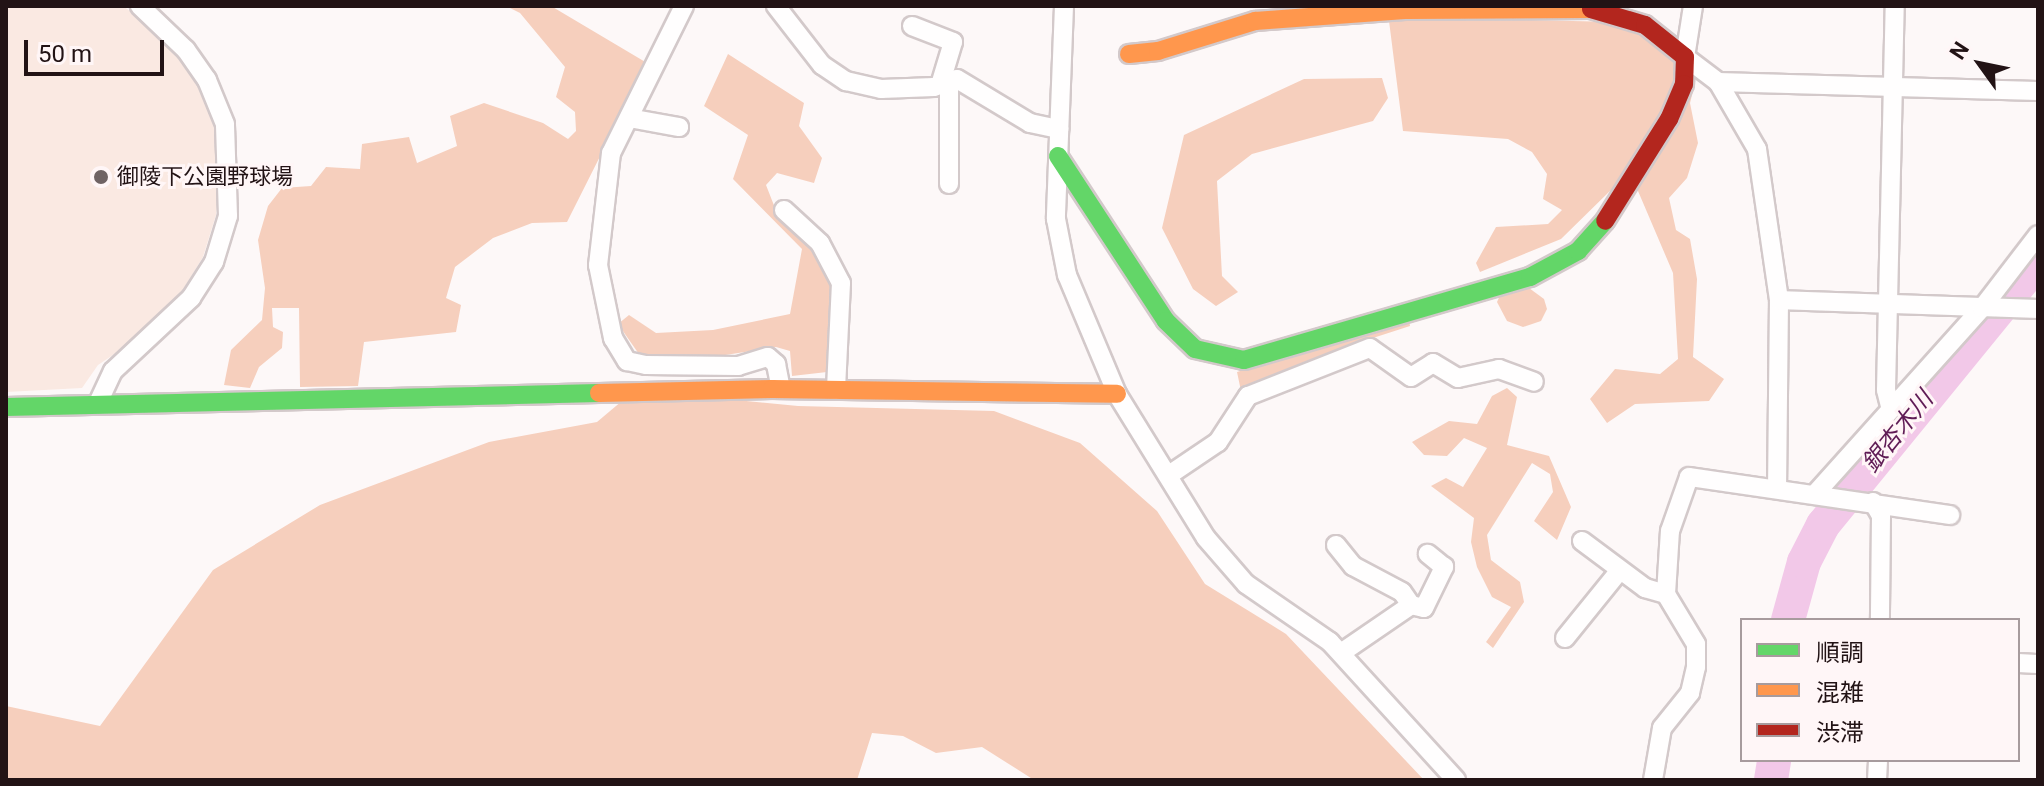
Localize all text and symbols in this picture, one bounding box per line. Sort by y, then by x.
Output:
scale bar [28,24,168,74]
north arrow [1940,24,2020,104]
text: N [1945,37,1974,64]
text: 50 m [38,40,92,68]
place label: 御陵下公園野球場 [117,164,293,190]
marker: 御陵下公園野球場 [92,168,110,186]
water label: 銀杏木川 [1857,386,1939,478]
legend [1740,618,2020,762]
text: 順調 [1816,639,1864,667]
text: 混雑 [1816,679,1864,707]
text: 渋滞 [1816,719,1864,747]

